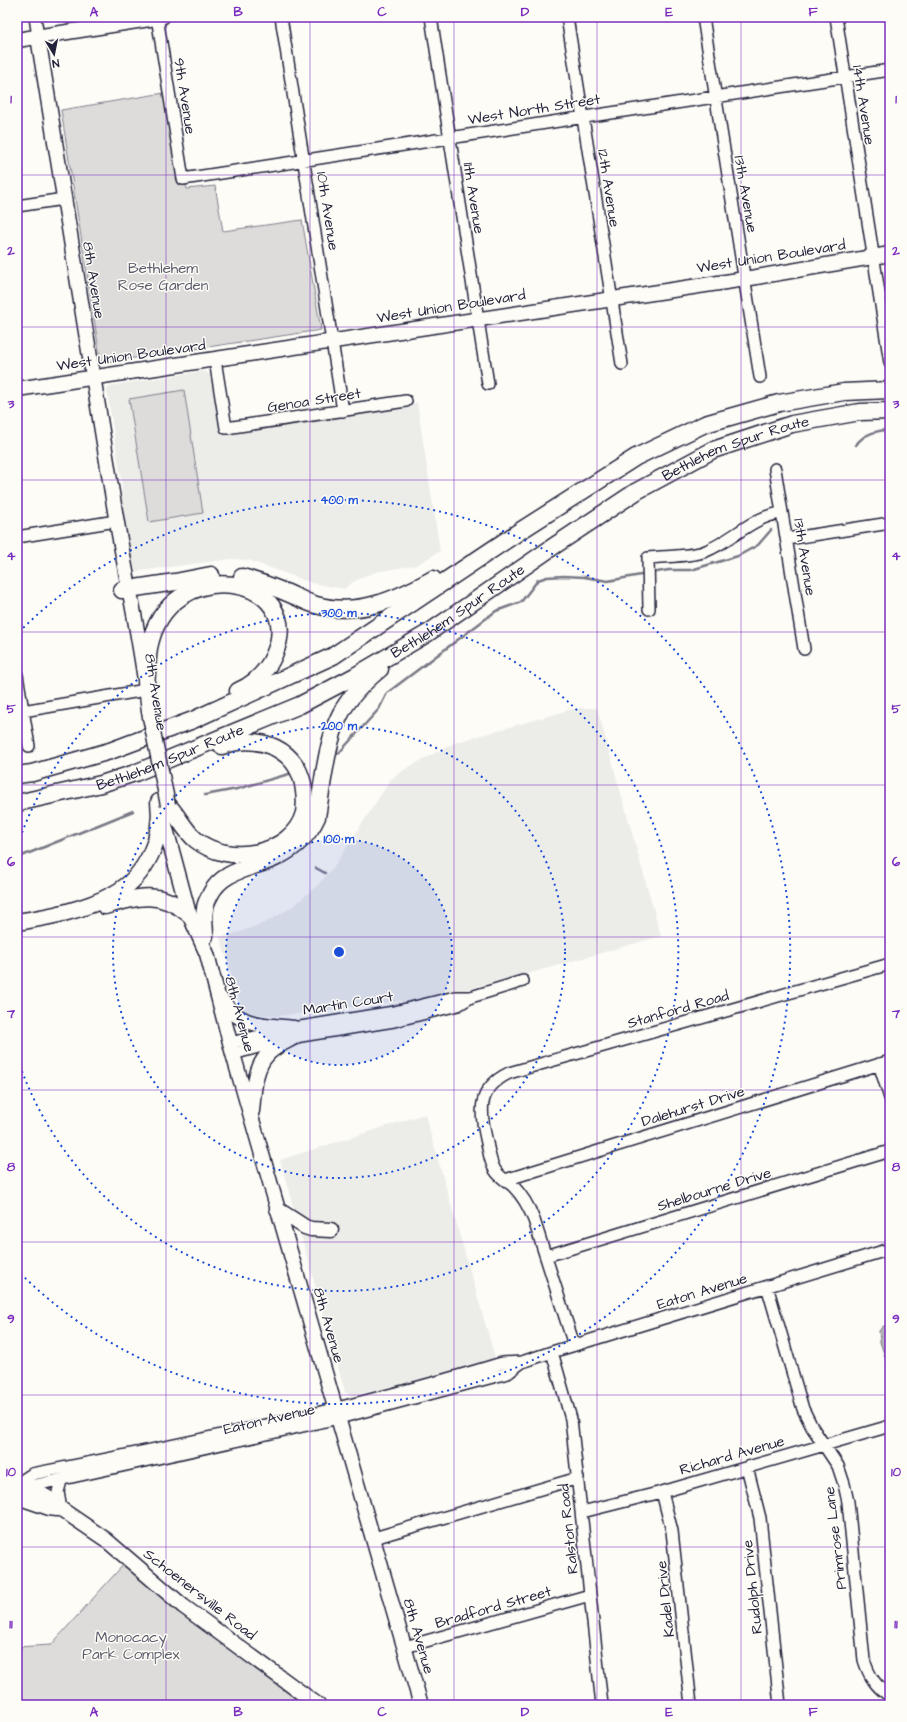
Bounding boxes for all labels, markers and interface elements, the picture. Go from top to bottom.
text: A [90,3,99,21]
text: B [233,3,243,21]
text: C [377,3,387,21]
text: D [521,3,530,21]
text: E [665,3,673,21]
text: F [808,3,818,21]
north arrow [34,34,74,74]
text: N [51,55,60,71]
street label: 9th Avenue [168,57,201,136]
street label: 14th Avenue [847,64,880,146]
street label: West North Street [466,89,602,130]
text: 1 [10,90,12,108]
text: 1 [895,90,897,108]
street label: 12th Avenue [592,148,625,229]
street label: 13th Avenue [728,154,763,234]
street label: 11th Avenue [457,161,490,235]
street label: 10th Avenue [311,170,344,252]
street label: West Union Boulevard [695,234,847,279]
street label: 8th Avenue [77,240,110,320]
text: 2 [6,242,15,260]
text: 2 [891,242,900,260]
park label: Bethlehem Rose Garden [118,258,209,296]
street label: West Union Boulevard [375,284,527,329]
street label: West Union Boulevard [55,335,207,376]
street label: Genoa Street [266,383,362,418]
text: 3 [7,395,15,413]
text: 3 [892,395,900,413]
street label: Bethlehem Spur Route [658,411,811,487]
text: 400 m [320,492,358,509]
street label: 13th Avenue [788,517,821,597]
text: 4 [7,547,16,565]
text: 4 [892,547,901,565]
street label: Bethlehem Spur Route [387,559,529,664]
text: 300 m [320,605,357,622]
street label: 8th Avenue [139,652,172,732]
text: 5 [6,700,16,718]
text: 5 [891,700,901,718]
text: 200 m [320,718,358,735]
street label: Bethlehem Spur Route [94,719,247,796]
text: 100 m [324,831,355,848]
text: 6 [7,853,16,871]
text: 6 [892,853,901,871]
centre of rings [332,945,346,959]
street label: 8th Avenue [219,974,260,1055]
street label: Stanford Road [625,985,732,1034]
street label: Martin Court [301,986,395,1021]
text: 7 [6,1005,16,1023]
text: 7 [891,1005,901,1023]
street label: Dalehurst Drive [639,1081,747,1132]
text: 8 [7,1158,16,1176]
text: 8 [892,1158,901,1176]
street label: Shelbourne Drive [655,1162,774,1217]
street label: Eaton Avenue [654,1268,750,1315]
street label: 8th Avenue [308,1285,349,1366]
text: 9 [7,1310,15,1328]
text: 9 [892,1310,900,1328]
street label: Eaton Avenue [221,1399,317,1440]
street label: Richard Avenue [677,1430,787,1480]
text: 10 [6,1463,17,1481]
text: 10 [891,1463,902,1481]
street label: Ralston Road [553,1482,584,1575]
street label: Primrose Lane [819,1485,852,1591]
street label: Rudolph Drive [737,1539,768,1635]
street label: Schoenersville Road [139,1544,261,1645]
street label: Kadel Drive [651,1560,680,1638]
street label: Bradford Street [433,1581,554,1634]
street label: 8th Avenue [398,1596,439,1677]
text: 11 [9,1615,13,1633]
text: 11 [894,1615,898,1633]
park label: Monocacy Park Complex [82,1627,181,1665]
text: A [90,1703,99,1721]
text: B [233,1703,243,1721]
text: C [377,1703,387,1721]
text: D [521,1703,530,1721]
text: E [665,1703,673,1721]
text: F [808,1703,818,1721]

